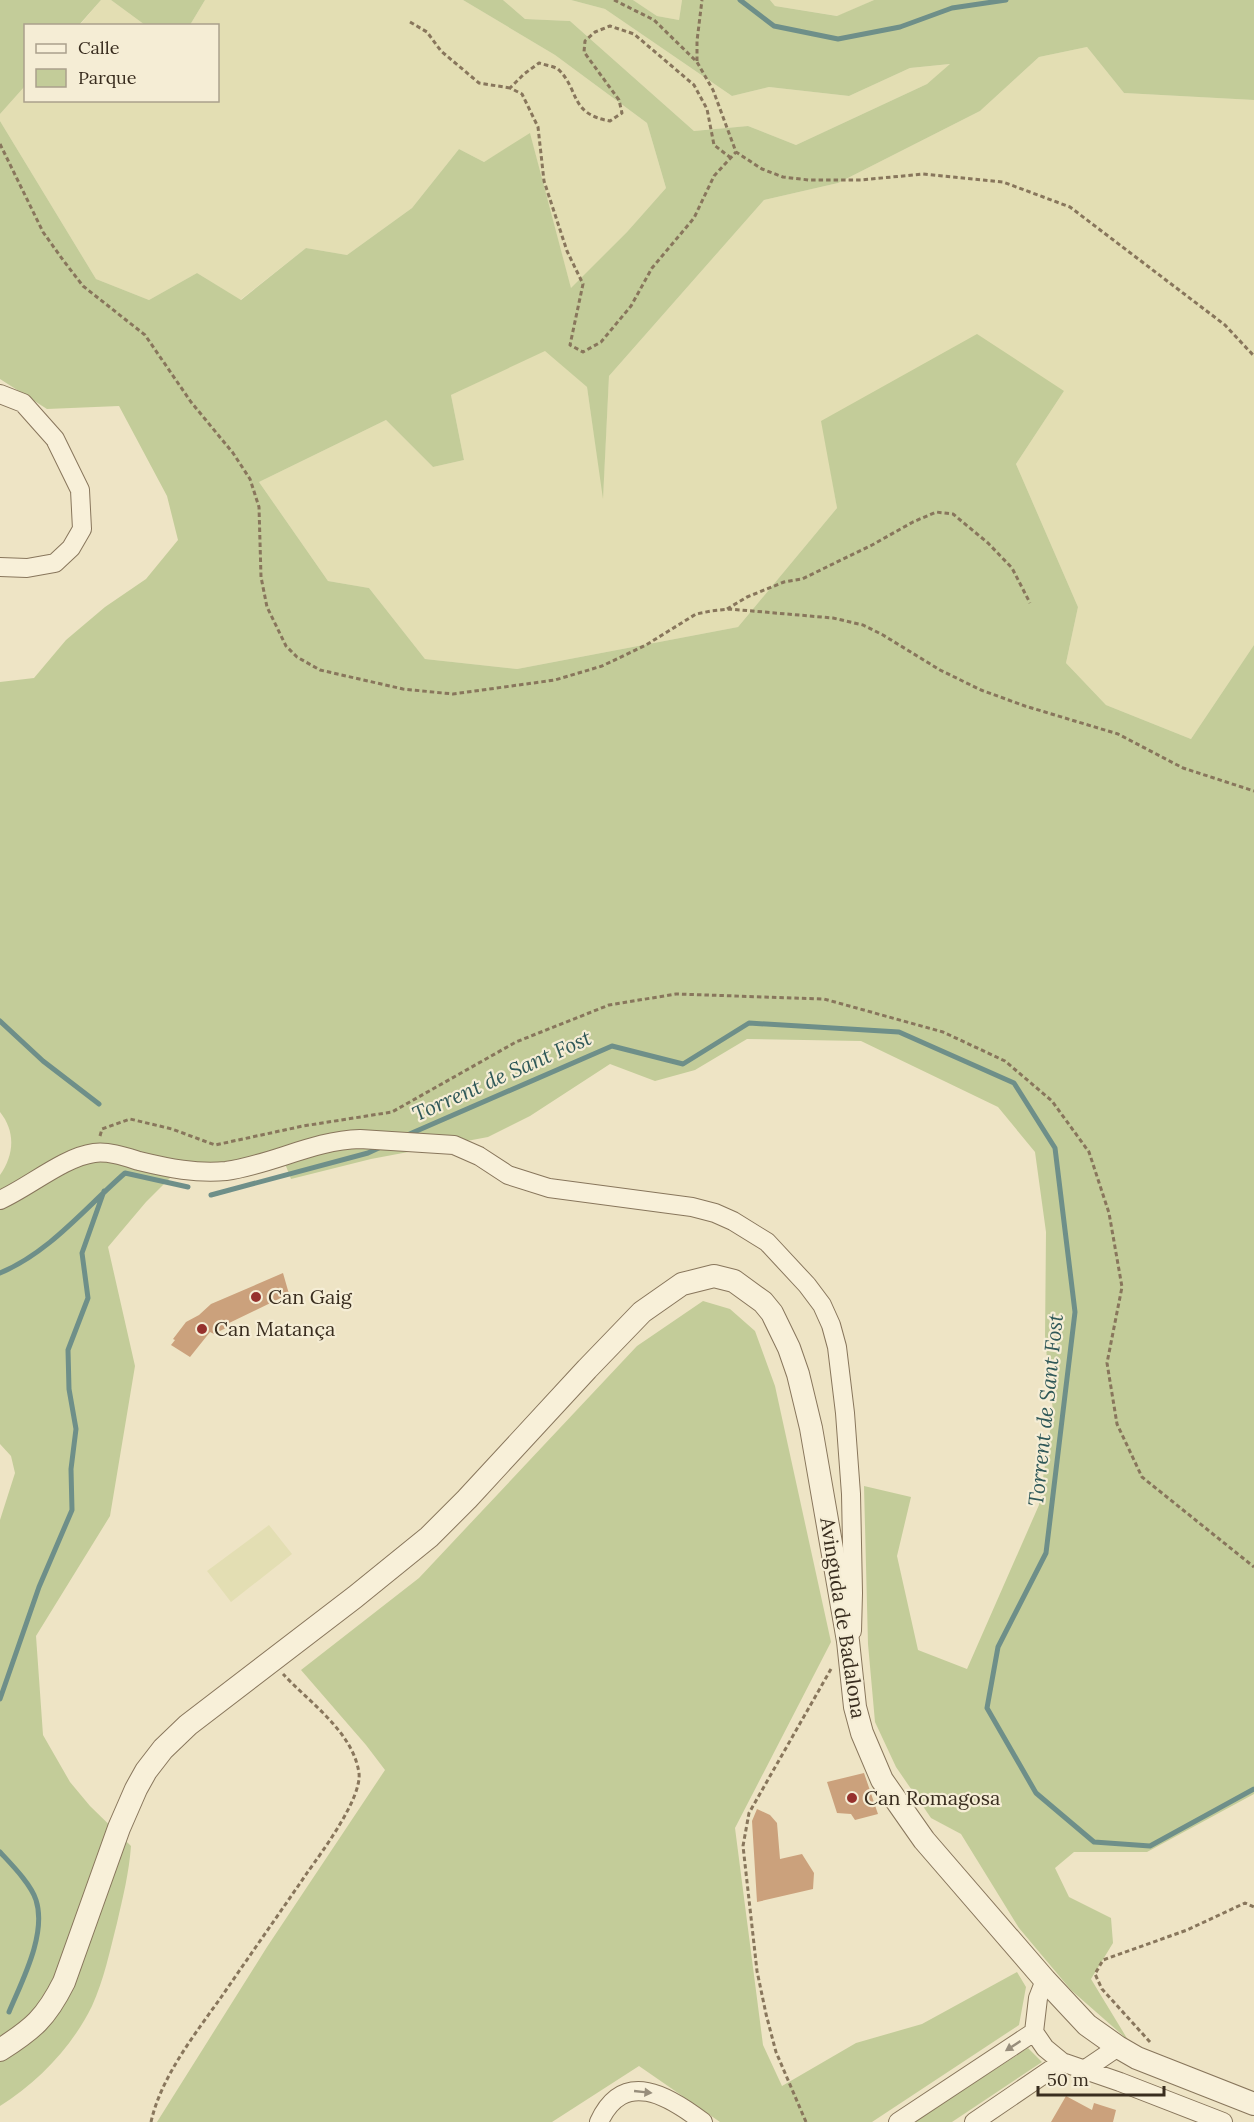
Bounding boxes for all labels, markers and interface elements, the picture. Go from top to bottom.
legend [24,24,219,102]
text: Calle [78,36,120,59]
text: Parque [78,66,137,89]
water label: Torrent de Sant Fost [408,1024,596,1127]
place label: Can Gaig [268,1284,353,1309]
marker: Can Gaig [249,1290,263,1304]
water label: Torrent de Sant Fost [1022,1312,1069,1507]
place label: Can Matança [214,1316,335,1341]
marker: Can Matança [195,1322,209,1336]
street label: Avinguda de Badalona [815,1515,872,1720]
place label: Can Romagosa [864,1785,1000,1810]
marker: Can Romagosa [845,1791,859,1805]
one-way arrow [1004,2041,1021,2052]
scale bar [1038,2059,1164,2097]
text: 50 m [1047,2068,1089,2091]
one-way arrow [634,2087,653,2097]

